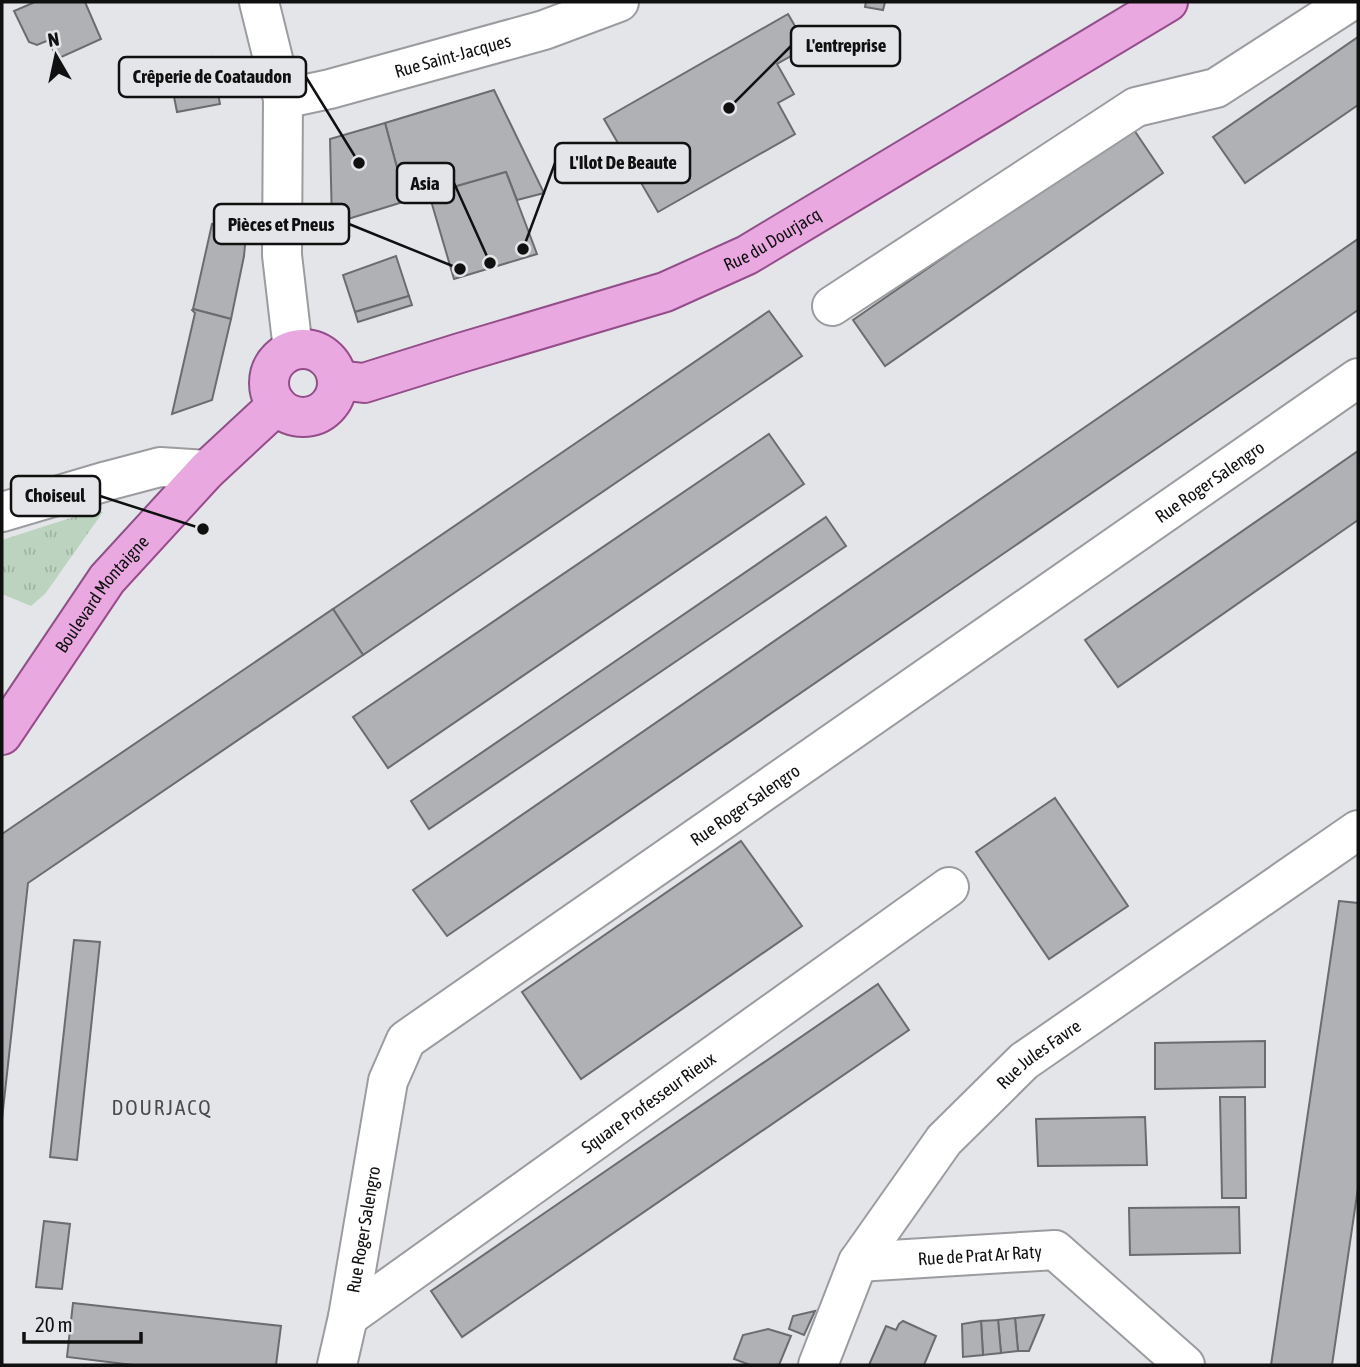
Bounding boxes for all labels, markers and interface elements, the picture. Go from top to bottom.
north arrow [21,21,91,91]
callout: L'entreprise [791,26,900,66]
text: N [46,27,61,51]
street label: Rue Saint-Jacques [392,29,513,81]
text: L'entreprise [806,34,887,56]
callout: Crêperie de Coataudon [119,57,306,97]
text: Crêperie de Coataudon [133,65,291,87]
callout: L'Ilot De Beaute [555,143,690,183]
text: L'Ilot De Beaute [569,151,677,173]
callout: Asia [397,163,454,203]
text: Asia [409,172,440,194]
street label: Rue du Dourjacq [720,203,824,275]
callout: Pièces et Pneus [214,204,349,244]
text: Pièces et Pneus [228,213,335,235]
street label: Rue Roger Salengro [1151,436,1268,527]
callout: Choiseul [11,476,100,516]
text: Choiseul [25,484,86,506]
street label: Boulevard Montaigne [50,531,153,656]
street label: Rue Roger Salengro [686,759,803,850]
street label: Rue Jules Favre [992,1015,1084,1093]
street label: Square Professeur Rieux [577,1047,719,1157]
district label: DOURJACQ [111,1095,213,1119]
street label: Rue Roger Salengro [342,1165,384,1294]
street label: Rue de Prat Ar Raty [917,1240,1042,1269]
scale bar [24,1300,142,1344]
text: 20 m [35,1312,73,1336]

